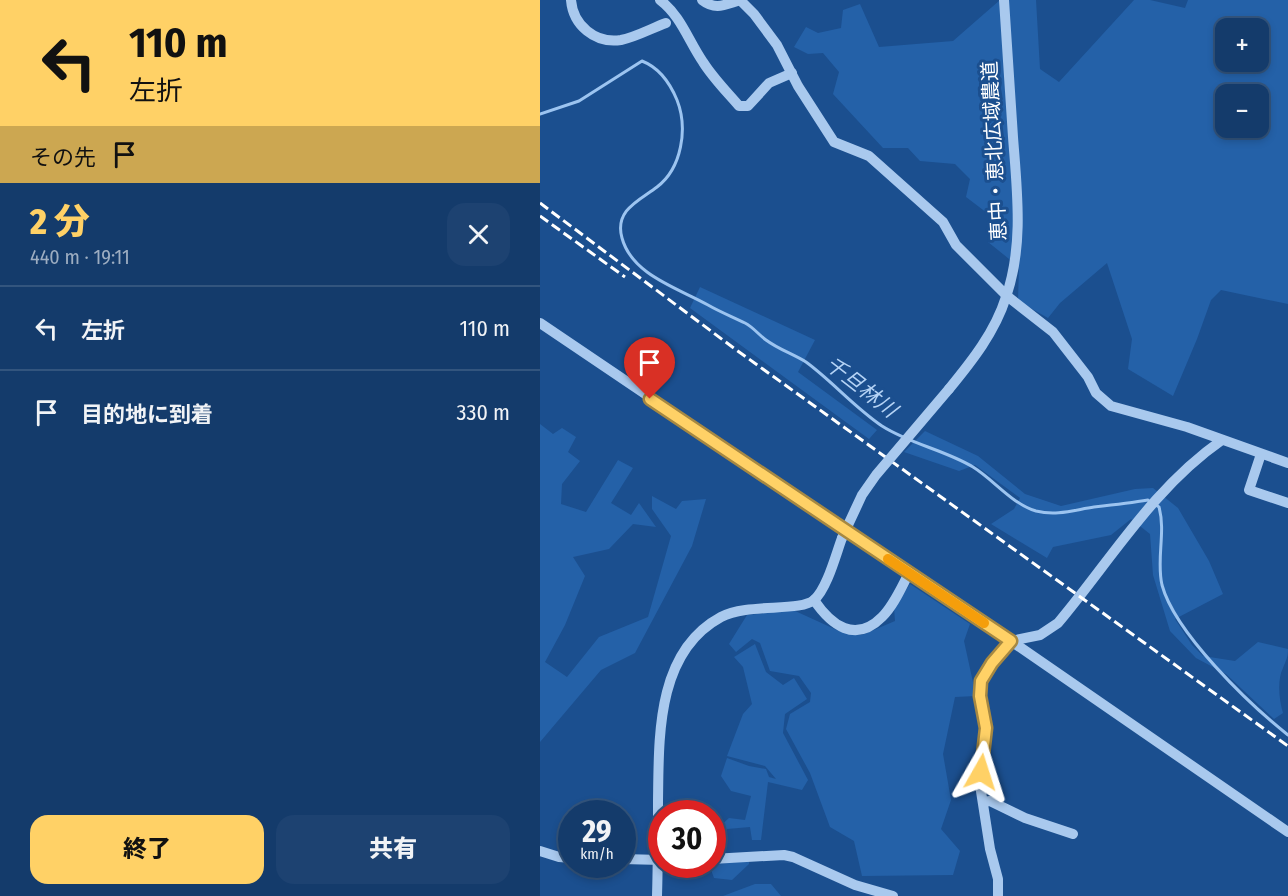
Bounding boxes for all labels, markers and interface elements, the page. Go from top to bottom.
text: 110 m [129,18,228,68]
map controls [1215,18,1269,138]
button: + [1215,18,1269,72]
icon: left [30,24,108,102]
street label: 恵中・恵北広域農道 [977,60,1011,242]
text: 左折 [129,75,183,107]
button: − [1215,84,1269,138]
icon: arrive [108,138,141,171]
text: その先 [30,144,96,171]
text: 2 分 [30,200,90,244]
button: close [447,203,510,266]
text: 440 m · 19:11 [30,245,130,269]
icon: left [30,312,63,345]
text: 110 m [460,315,510,342]
text: 左折 [81,317,125,344]
pin [624,337,675,399]
icon: arrive [633,346,666,379]
water label: 千旦林川 [820,351,904,424]
icon: arrive [30,396,63,429]
text: 330 m [457,399,510,426]
text: 目的地に到着 [81,401,213,428]
position arrow [949,740,1013,804]
speed limit sign: 30 [648,800,726,878]
text: 29 [582,814,612,850]
button: 終了 [30,815,264,884]
button: 共有 [276,815,510,884]
text: km/h [580,845,614,863]

